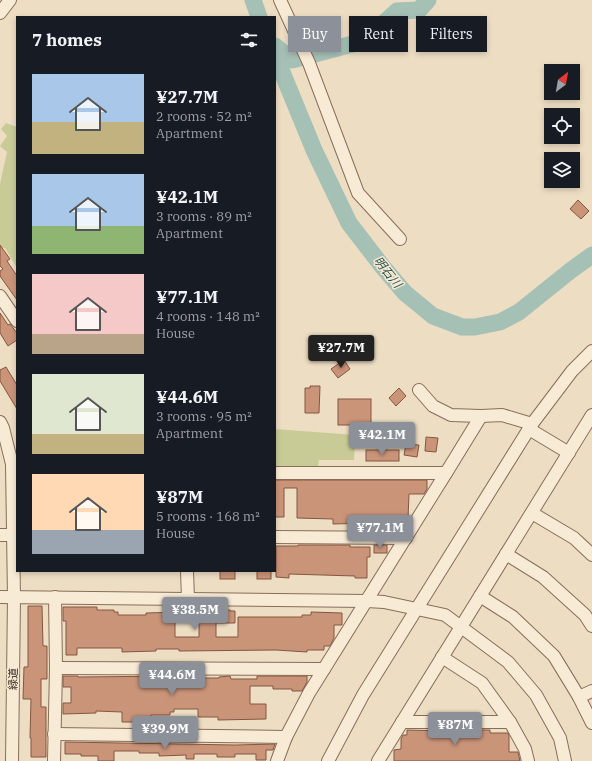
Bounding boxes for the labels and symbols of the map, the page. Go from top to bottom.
north arrow [544,64,580,100]
water label: 明石川 [371,253,406,292]
pin: ¥27.7M [308,335,374,369]
pin: ¥42.1M [349,422,415,456]
pin: ¥77.1M [347,515,413,549]
pin: ¥38.5M [162,597,228,631]
pin: ¥44.6M [139,662,205,696]
street label: 緑道 [6,668,20,690]
pin: ¥87M [431,712,479,746]
pin: ¥39.9M [132,716,198,750]

